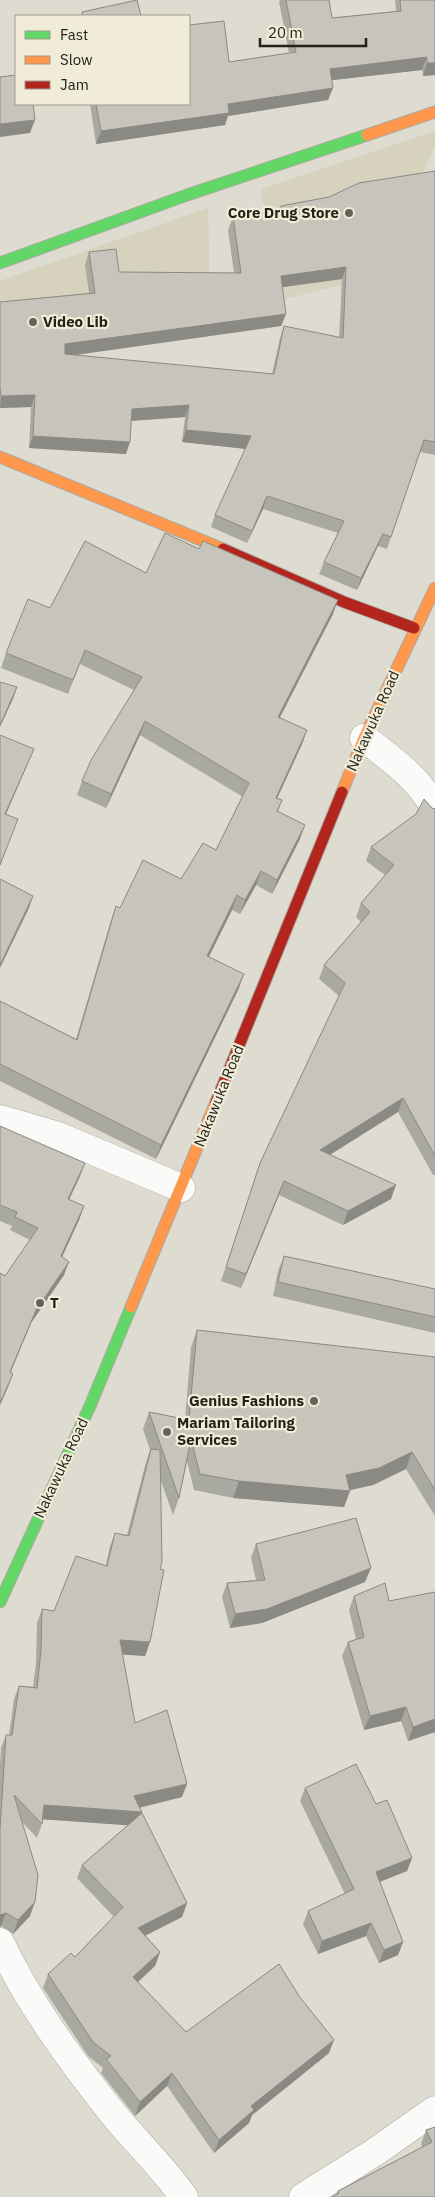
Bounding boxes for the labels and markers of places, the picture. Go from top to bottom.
place label: Core Drug Store [228,203,339,222]
marker: Core Drug Store [343,207,355,219]
place label: Video Lib [43,312,108,331]
marker: Video Lib [27,316,39,328]
place label: T [50,1293,59,1312]
marker: T [34,1297,46,1309]
place label: Genius Fashions [189,1391,304,1410]
marker: Genius Fashions [308,1395,320,1407]
place label: Mariam Tailoring Services [177,1413,295,1449]
marker: Mariam Tailoring Services [161,1426,173,1438]

